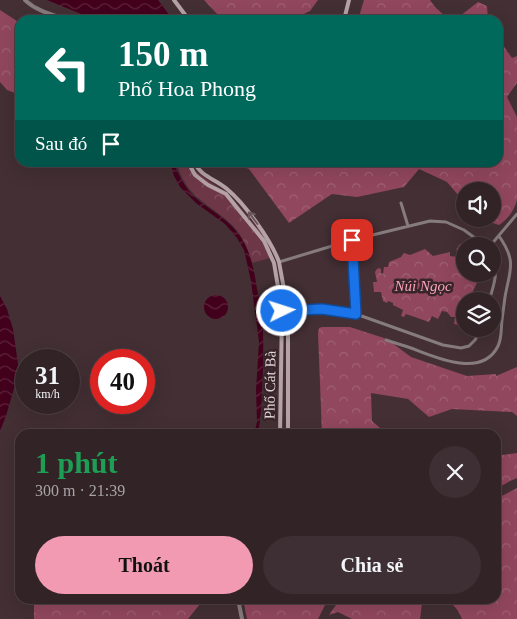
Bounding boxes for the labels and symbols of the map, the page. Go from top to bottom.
one-way arrow [247,212,258,225]
pin [331,219,373,261]
park label: Núi Ngọc [393,278,452,294]
position arrow [255,284,307,336]
speed limit sign: 40 [90,349,155,414]
street label: Phố Cát Bà [261,350,279,419]

